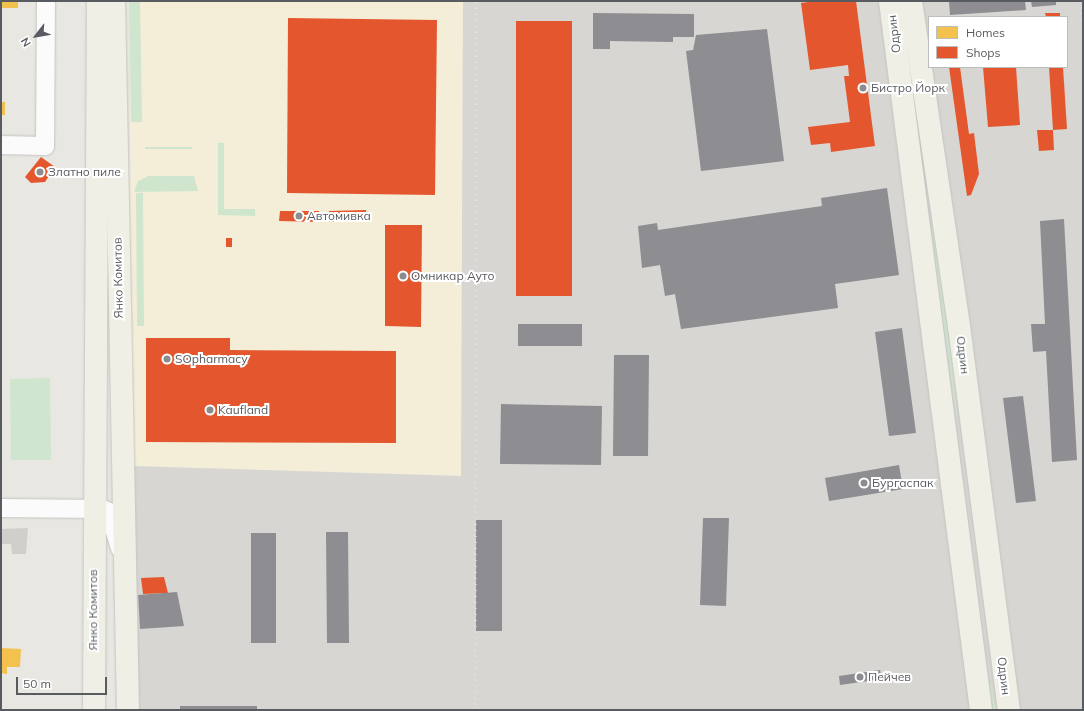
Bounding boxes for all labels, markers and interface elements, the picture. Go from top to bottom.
street label: Одрин [885,14,903,54]
north arrow [16,16,56,56]
legend [928,16,1068,68]
text: Homes [966,25,1005,40]
text: N [18,35,34,49]
text: Shops [966,45,1001,60]
place label: Бистро Йорк [871,81,945,95]
marker: Бистро Йорк [858,83,868,93]
place label: Златно пиле [48,165,121,179]
marker: Златно пиле [35,167,45,177]
place label: Автомивка [307,209,371,223]
marker: Автомивка [294,211,304,221]
street label: Янко Комитов [110,237,126,319]
place label: Омникар Ауто [411,269,494,283]
marker: Омникар Ауто [398,271,408,281]
street label: Одрин [954,335,972,375]
place label: SOpharmacy [175,352,248,366]
marker: SOpharmacy [162,354,172,364]
place label: Kaufland [218,403,268,417]
marker: Kaufland [205,405,215,415]
place label: Бургаспак [872,476,934,490]
marker: Бургаспак [859,478,869,488]
street label: Янко Комитов [86,569,100,651]
street label: Одрин [995,656,1013,696]
scale bar [18,669,109,695]
place label: Пейчев [868,670,911,684]
marker: Пейчев [855,672,865,682]
text: 50 m [23,676,51,691]

